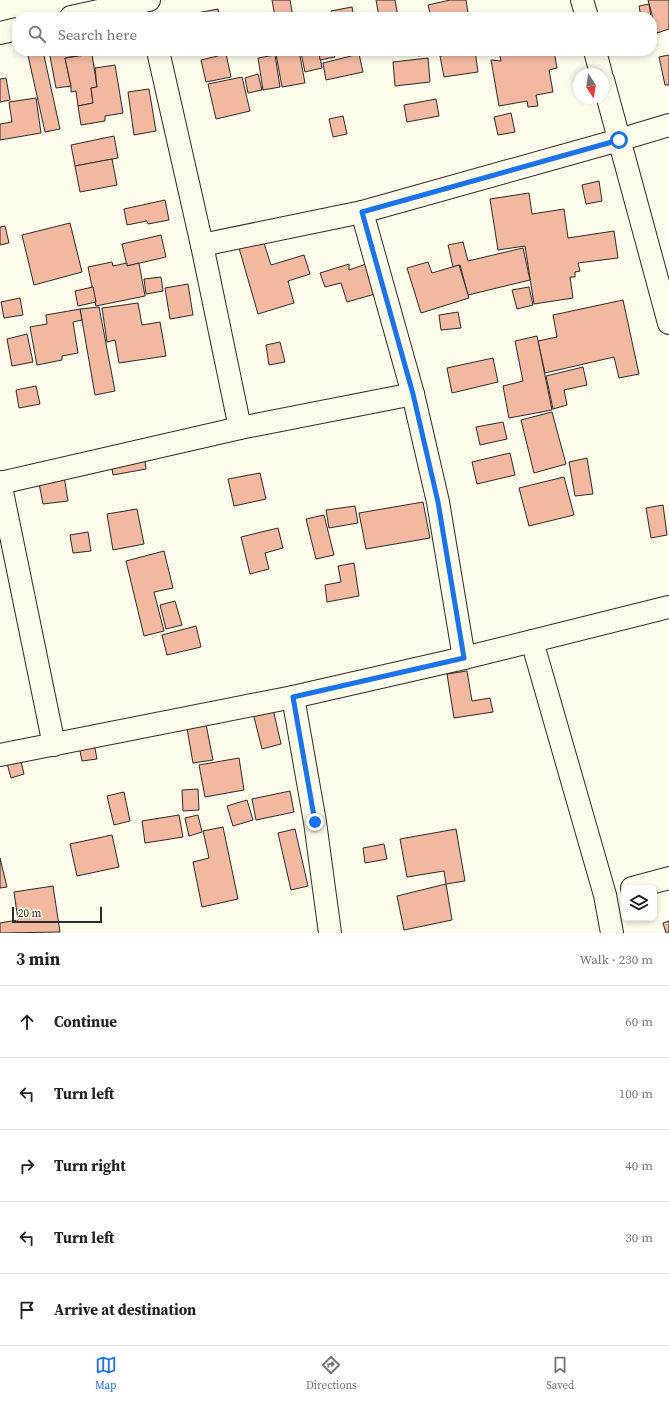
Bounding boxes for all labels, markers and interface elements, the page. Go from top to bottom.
search box [12,12,657,56]
icon: search [26,23,48,45]
text: Search here [58,24,137,45]
north arrow [573,68,609,104]
route start [610,131,628,149]
route end [306,813,324,831]
map controls [621,885,657,921]
button: layers [621,885,657,921]
scale bar [12,905,102,924]
text: 20 m [18,906,41,921]
text: 3 min [16,947,60,971]
text: Walk · 230 m [580,951,653,968]
icon: ahead [16,1011,38,1033]
text: Continue [54,1011,117,1032]
text: 60 m [625,1013,653,1030]
icon: left [16,1083,38,1105]
text: Turn left [54,1083,114,1104]
text: 100 m [619,1085,653,1102]
icon: right [16,1155,38,1177]
text: Turn right [54,1155,126,1176]
text: 40 m [625,1157,653,1174]
icon: left [16,1227,38,1249]
text: Turn left [54,1227,114,1248]
text: 30 m [625,1229,653,1246]
icon: arrive [16,1299,38,1321]
text: Arrive at destination [54,1299,196,1320]
tab: Map [95,1354,117,1393]
tab: Directions [306,1354,357,1393]
tab: Saved [546,1354,574,1393]

